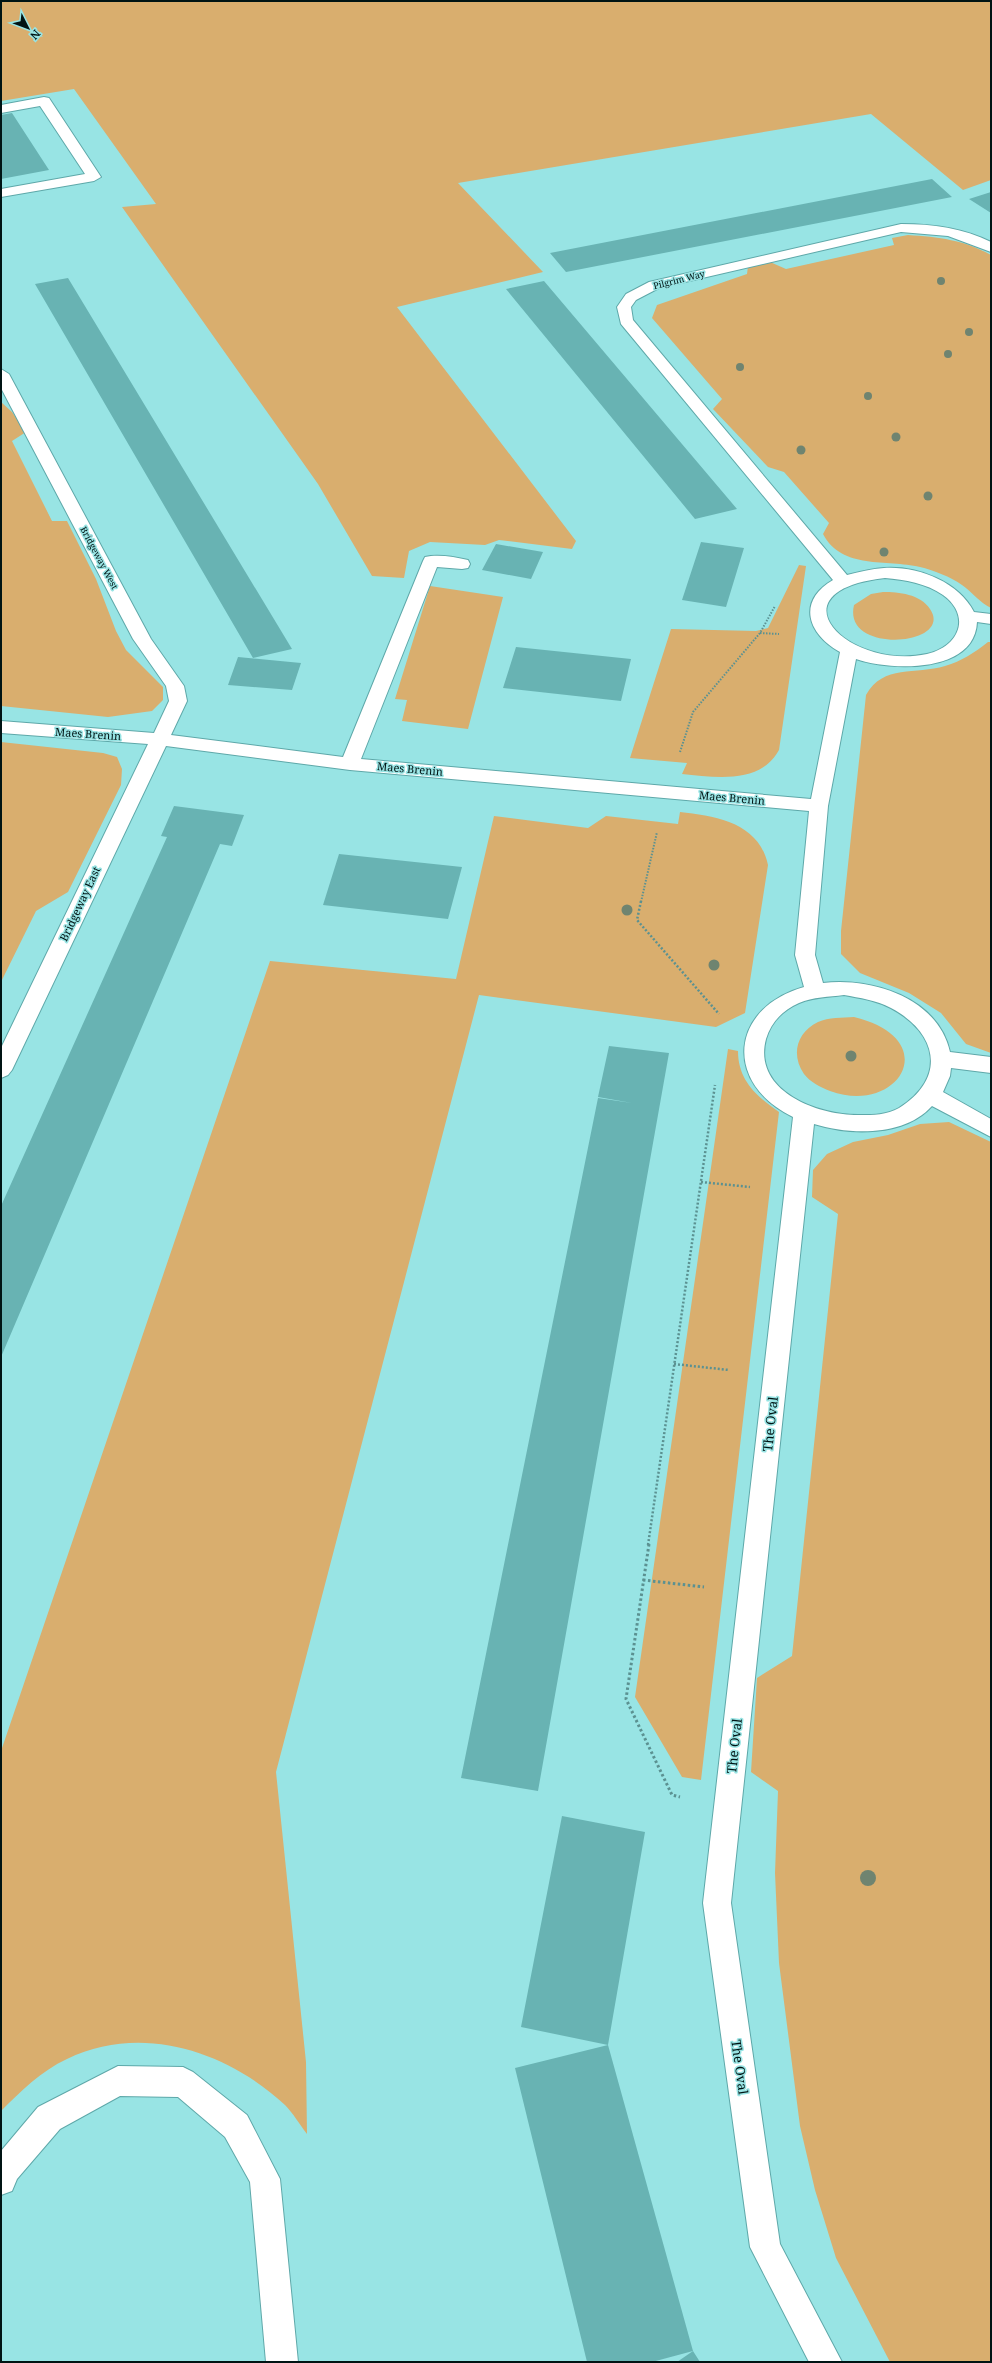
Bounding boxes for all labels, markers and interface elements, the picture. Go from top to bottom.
north arrow [8,8,48,48]
text: N [27,27,44,44]
street label: Pilgrim Way [652,267,707,292]
street label: Bridgeway West [77,524,121,591]
street label: Maes Brenin [54,724,122,743]
street label: Maes Brenin [376,758,444,779]
street label: Maes Brenin [698,787,766,808]
street label: Bridgeway East [56,864,103,944]
street label: The Oval [758,1396,782,1452]
street label: The Oval [722,1718,746,1774]
street label: The Oval [727,2038,753,2096]

